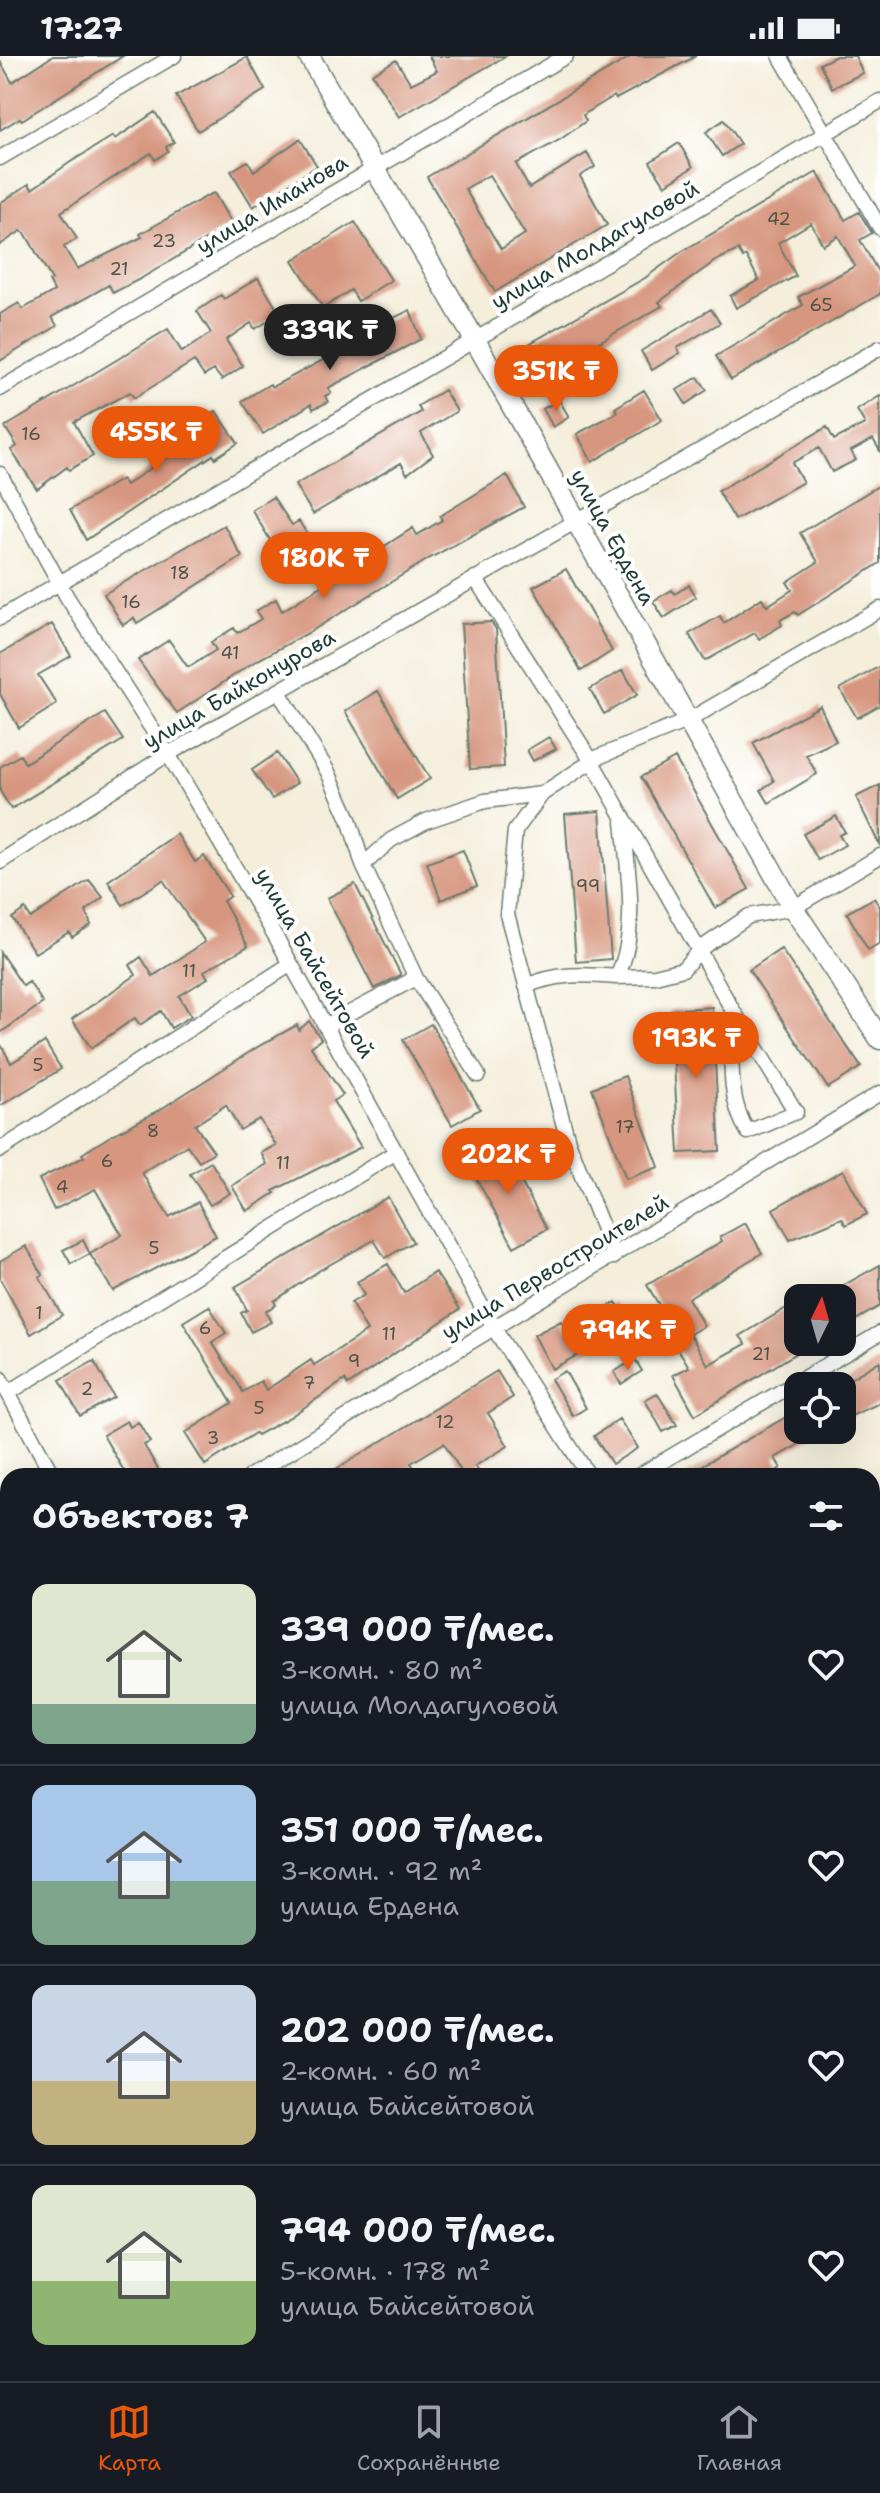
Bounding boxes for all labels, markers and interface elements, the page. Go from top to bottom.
text: 17:27 [40,8,123,49]
street label: улица Иманова [191,147,353,261]
street label: улица Молдагуловой [486,174,704,316]
house number: 42 [767,207,791,231]
house number: 23 [152,229,176,253]
house number: 21 [109,257,129,281]
house number: 65 [810,293,832,317]
pin: 339K ₸ [265,304,395,372]
text: 339K ₸ [282,312,378,347]
pin: 351K ₸ [491,345,621,413]
text: 351K ₸ [512,353,600,388]
pin: 455K ₸ [91,406,221,474]
text: 455K ₸ [110,414,202,449]
house number: 16 [21,422,41,446]
street label: улица Ердена [564,464,663,611]
pin: 180K ₸ [259,532,389,600]
text: 180K ₸ [279,540,369,575]
house number: 18 [170,561,190,585]
house number: 16 [121,590,141,614]
street label: улица Байконурова [138,622,341,756]
house number: 41 [220,641,240,665]
street label: улица Байсейтовой [249,862,381,1064]
house number: 99 [576,874,600,898]
house number: 11 [182,959,196,983]
pin: 193K ₸ [631,1012,761,1080]
text: 193K ₸ [651,1020,741,1055]
house number: 5 [32,1053,44,1077]
house number: 17 [615,1115,635,1139]
house number: 8 [147,1119,159,1143]
pin: 202K ₸ [443,1128,573,1196]
text: 202K ₸ [460,1136,556,1171]
house number: 6 [101,1149,113,1173]
house number: 11 [276,1151,290,1175]
house number: 4 [56,1175,68,1199]
street label: улица Первостроителей [436,1188,674,1346]
house number: 5 [148,1236,160,1260]
north arrow [784,1284,856,1356]
map controls [784,1284,856,1444]
house number: 1 [35,1301,43,1325]
pin: 794K ₸ [563,1304,693,1372]
text: 794K ₸ [580,1312,676,1347]
house number: 6 [199,1316,211,1340]
house number: 11 [382,1322,396,1346]
house number: 21 [751,1342,771,1366]
house number: 9 [348,1349,360,1373]
house number: 7 [303,1371,315,1395]
button: locate [784,1372,856,1444]
house number: 2 [81,1377,93,1401]
house number: 5 [253,1396,265,1420]
house number: 12 [435,1410,455,1434]
house number: 3 [207,1426,219,1450]
text: Объектов: 7 [32,1493,249,1539]
icon: filters [804,1494,848,1538]
text: 339 000 ₸/мес. [280,1606,555,1652]
icon: home [96,1616,192,1712]
icon: heart [804,1642,848,1686]
text: 3-комн. · 80 m² [280,1652,483,1687]
text: улица Молдагуловой [280,1687,558,1722]
text: 351 000 ₸/мес. [280,1807,544,1853]
icon: home [96,1817,192,1913]
icon: heart [804,1843,848,1887]
text: 3-комн. · 92 m² [280,1853,483,1888]
text: улица Ердена [280,1888,459,1923]
text: 202 000 ₸/мес. [280,2007,554,2053]
icon: home [96,2017,192,2113]
icon: heart [804,2043,848,2087]
text: 2-комн. · 60 m² [280,2053,482,2088]
text: улица Байсейтовой [280,2088,535,2123]
text: 794 000 ₸/мес. [280,2207,556,2253]
icon: home [96,2217,192,2313]
icon: heart [804,2243,848,2287]
text: 5-комн. · 178 m² [280,2253,490,2288]
text: улица Байсейтовой [280,2288,535,2323]
tab: Карта [98,2400,161,2477]
tab: Сохранённые [357,2400,501,2477]
tab: Главная [697,2400,782,2477]

